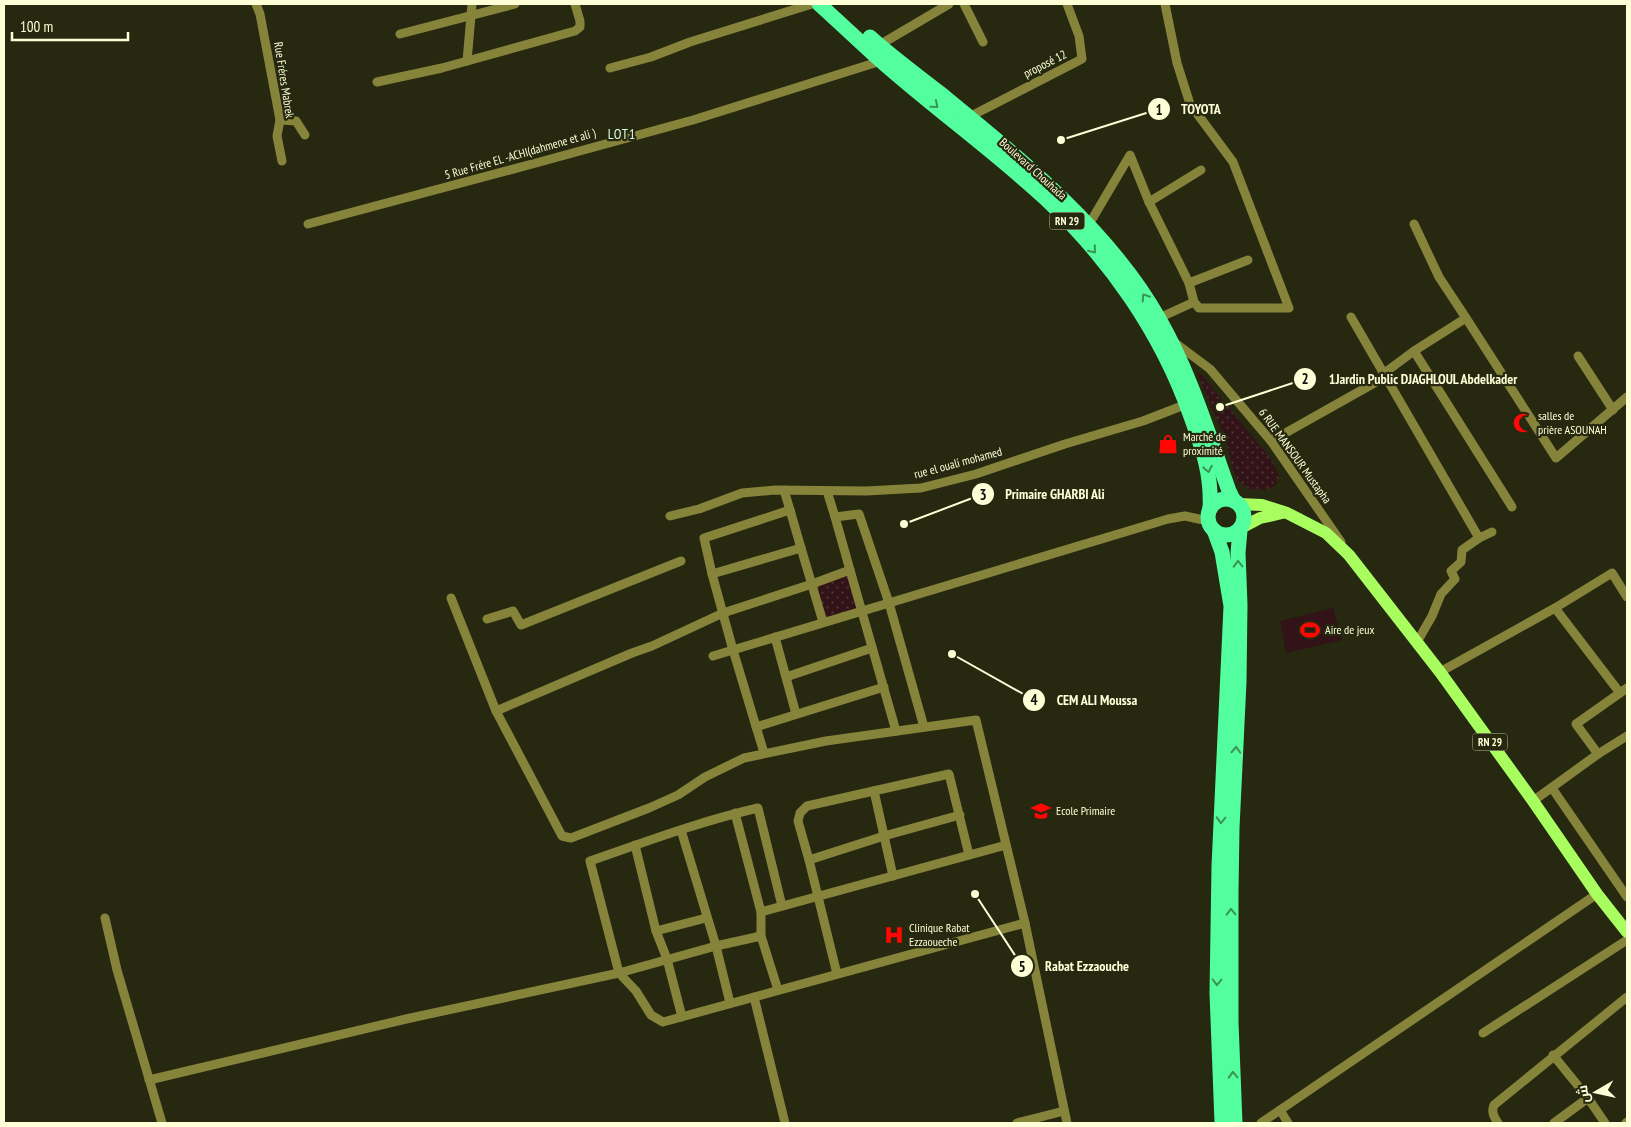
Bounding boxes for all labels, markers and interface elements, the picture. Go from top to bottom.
scale bar [12,10,129,42]
text: 100 m [20,17,53,36]
street label: Rue Fréres Mabrek [271,41,298,119]
street label: proposé 12 [1021,46,1069,81]
callout: TOYOTA [1146,95,1231,124]
one-way arrow [929,100,938,109]
text: 1 [1155,100,1163,119]
text: TOYOTA [1181,100,1222,118]
street label: 5 Rue Frére EL -ACHI(dahmene et ali ) [443,125,597,182]
district label: LOT1 [608,125,636,143]
street label: Boulevard Chouhada [997,135,1070,203]
road number: RN 29 [1050,212,1084,230]
one-way arrow [1088,244,1096,253]
one-way arrow [1142,293,1151,302]
callout: 1Jardin Public DJAGHLOUL Abdelkader [1293,364,1528,393]
text: 2 [1301,369,1309,388]
text: 1Jardin Public DJAGHLOUL Abdelkader [1329,370,1518,388]
street label: 6 RUE MANSOUR Mustapha [1256,405,1335,506]
place label: salles de prière ASOUNAH [1538,408,1607,437]
mosque icon: salles de prière ASOUNAH [1512,412,1534,434]
place label: Marché de proximité [1183,429,1226,458]
shop icon: Marché de proximité [1157,433,1179,455]
street label: rue el ouali mohamed [912,444,1004,481]
one-way arrow [1202,465,1212,474]
callout: Primaire GHARBI Ali [970,480,1115,509]
text: 3 [979,485,987,504]
text: Primaire GHARBI Ali [1005,485,1105,503]
one-way arrow [1233,560,1243,568]
sports icon: Aire de jeux [1299,619,1321,641]
place label: Aire de jeux [1325,622,1375,637]
callout: CEM ALI Moussa [1021,686,1148,715]
text: 4 [1030,690,1038,709]
text: CEM ALI Moussa [1057,691,1138,709]
road number: RN 29 [1472,734,1508,750]
one-way arrow [1231,745,1242,753]
school or university icon: Ecole Primaire [1030,800,1052,822]
place label: Ecole Primaire [1056,803,1115,818]
one-way arrow [1215,816,1226,824]
one-way arrow [1226,908,1236,916]
place label: Clinique Rabat Ezzaoueche [909,920,970,949]
hospital icon: Clinique Rabat Ezzaoueche [883,924,905,946]
callout: Rabat Ezzaouche [1010,952,1139,981]
text: 5 [1018,957,1026,976]
text: Rabat Ezzaouche [1045,957,1129,975]
one-way arrow [1212,978,1222,986]
north arrow [1571,1067,1621,1117]
one-way arrow [1228,1070,1238,1078]
text: ش [1573,1084,1593,1104]

